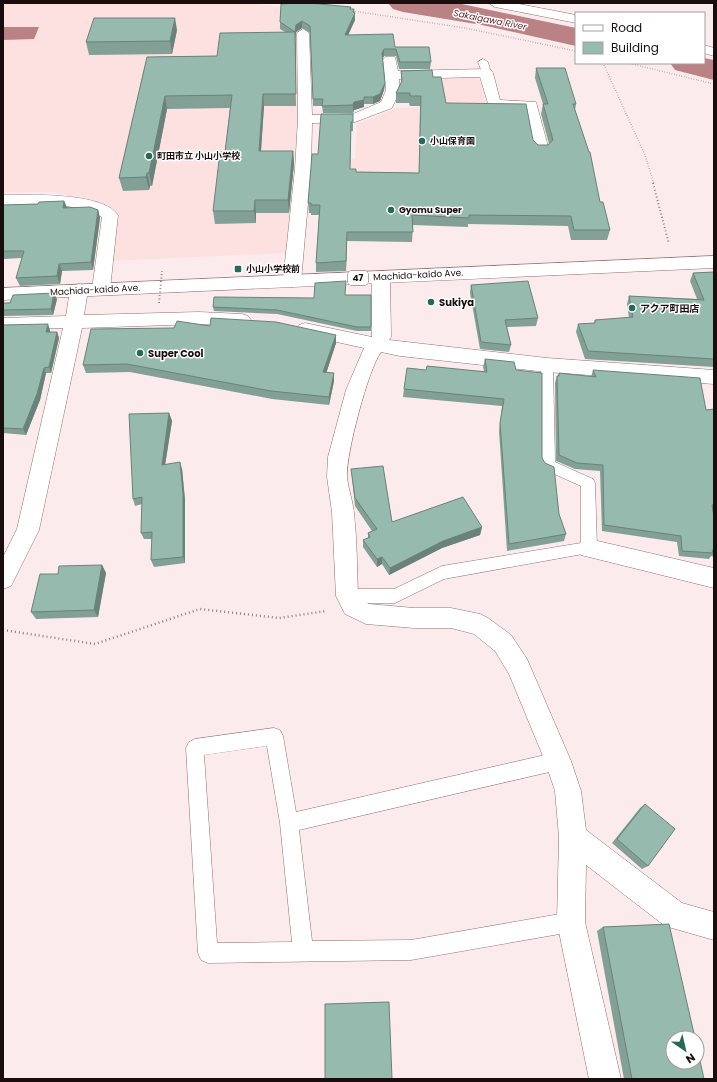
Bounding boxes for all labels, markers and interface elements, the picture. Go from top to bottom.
water label: Sakaigawa River [452,7,528,33]
legend [575,12,705,64]
text: Road [611,19,642,36]
text: Building [611,39,659,56]
place label: 小山保育園 [430,135,475,147]
marker: 小山保育園 [417,136,427,146]
place label: 町田市立 小山小学校 [157,150,241,162]
marker: 町田市立 小山小学校 [144,151,154,161]
place label: Gyomu Super [399,204,462,216]
marker: Gyomu Super [386,205,396,215]
place label: 小山小学校前 [246,263,300,275]
marker: 小山小学校前 [233,264,243,274]
street label: Machida-kaido Ave. [373,267,463,283]
road number: 47 [348,271,368,285]
street label: Machida-kaido Ave. [50,282,140,298]
place label: Sukiya [439,295,474,310]
marker: Sukiya [426,297,436,307]
place label: アクア町田店 [640,301,700,316]
marker: アクア町田店 [627,303,637,313]
place label: Super Cool [148,346,204,361]
marker: Super Cool [135,348,145,358]
north arrow [665,1030,705,1070]
text: N [683,1049,698,1067]

